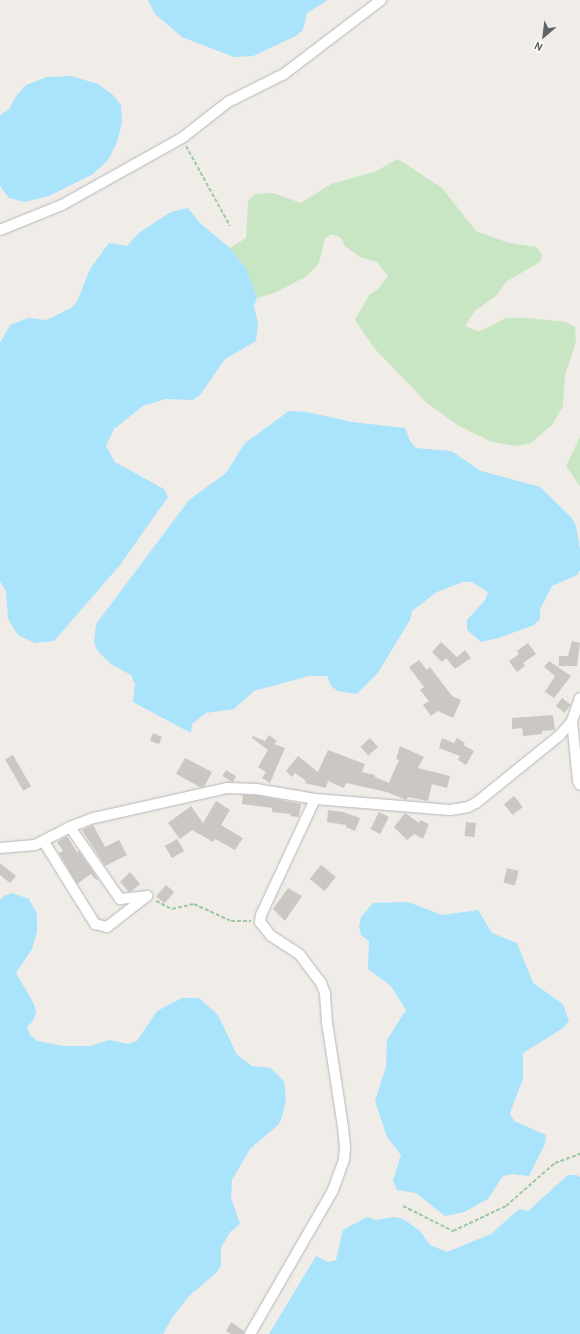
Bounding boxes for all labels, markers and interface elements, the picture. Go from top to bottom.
north arrow [524,16,564,56]
text: N [532,39,545,54]

